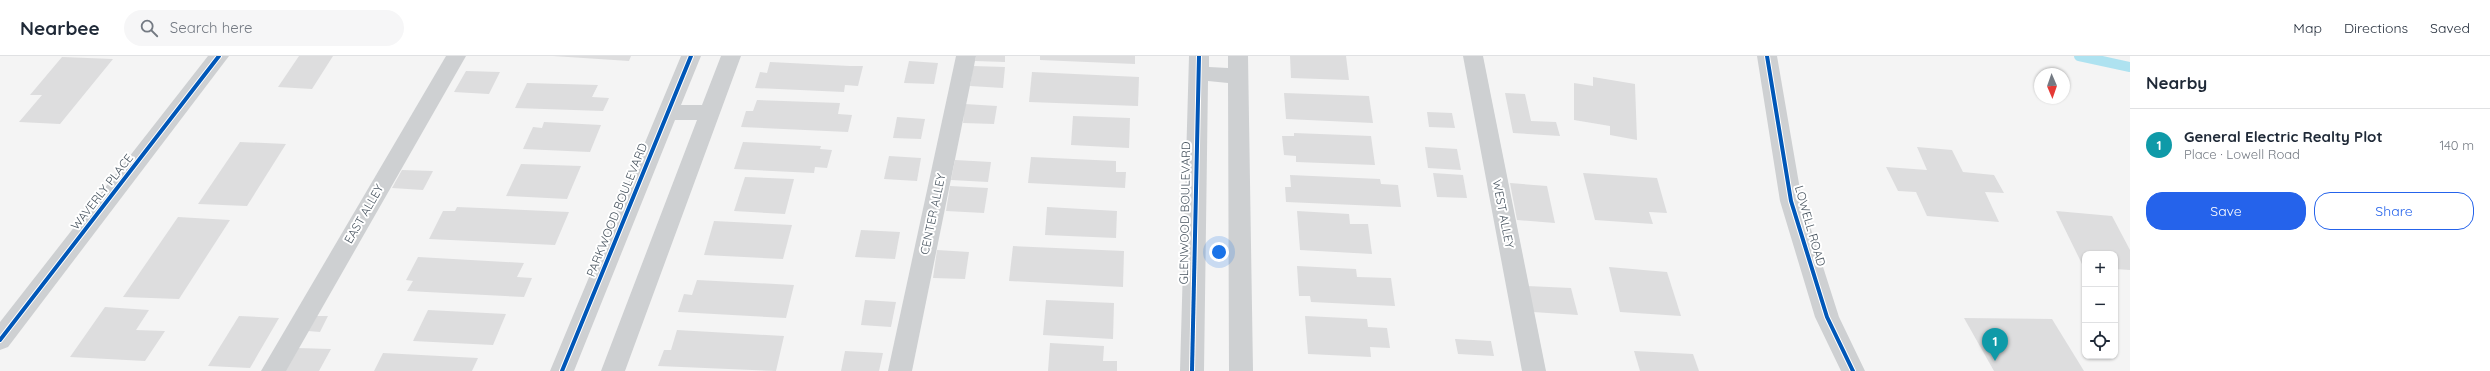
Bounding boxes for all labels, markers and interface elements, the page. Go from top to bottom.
search box [124,10,404,46]
text: Nearbee [20,16,100,40]
icon: search [138,17,160,39]
text: Search here [170,18,253,37]
text: Map [2293,19,2322,37]
text: Directions [2344,19,2408,37]
text: Saved [2430,19,2470,37]
north arrow [2034,68,2070,104]
text: Nearby [2146,72,2207,93]
text: General Electric Realty Plot [2184,127,2383,146]
text: 1 [2156,137,2162,153]
text: 140 m [2439,137,2474,153]
street label: PARKWOOD BOULEVARD [583,140,650,279]
street label: GLENWOOD BOULEVARD [1176,141,1193,285]
text: Place · Lowell Road [2184,146,2300,162]
street label: WAVERLY PLACE [67,151,136,233]
street label: CENTER ALLEY [917,172,949,256]
street label: WEST ALLEY [1489,178,1518,250]
street label: EAST ALLEY [341,181,387,246]
street label: LOWELL ROAD [1792,184,1829,268]
button: Save [2146,192,2306,230]
button: Share [2314,192,2474,230]
your location [1209,242,1229,262]
map controls [2082,251,2118,359]
button: + [2082,251,2118,287]
button: − [2082,287,2118,323]
button: locate [2082,323,2118,359]
pin: 1 [1982,328,2008,361]

